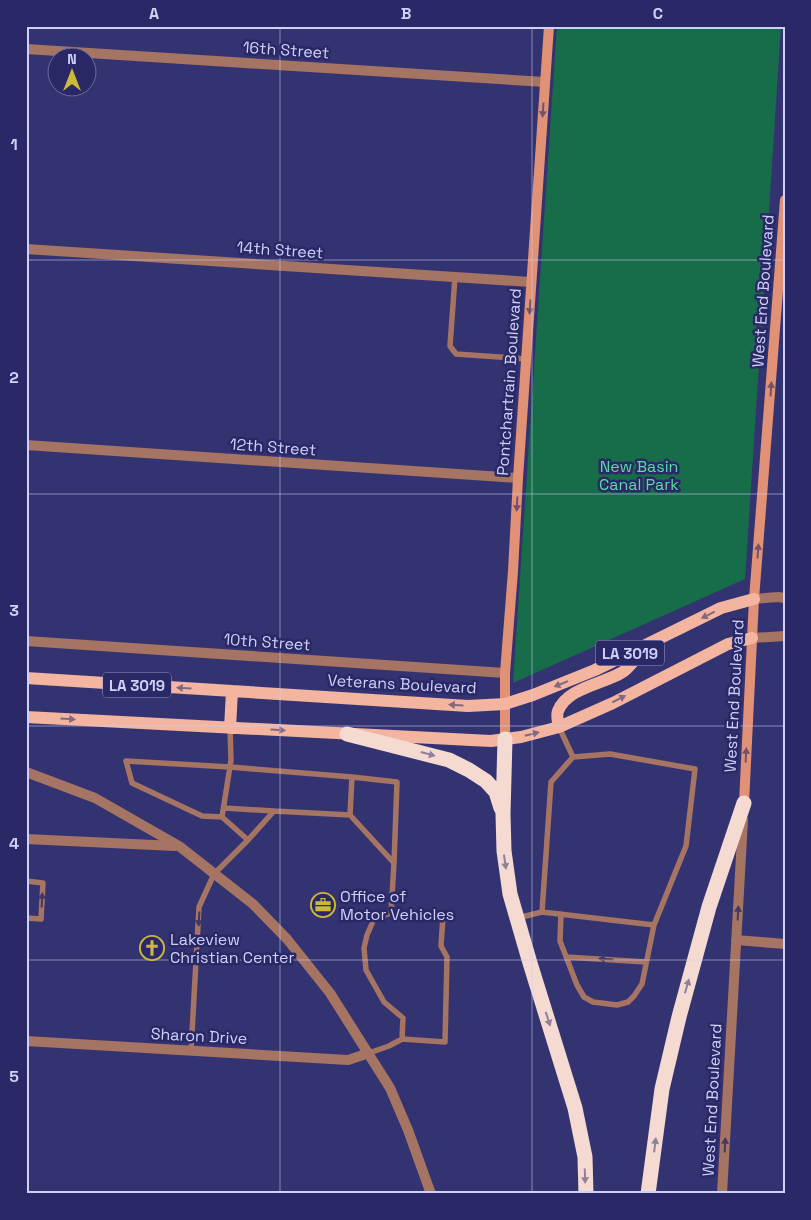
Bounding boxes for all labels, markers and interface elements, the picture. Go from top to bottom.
text: A [149,3,159,24]
text: B [401,3,411,24]
text: C [653,3,663,24]
street label: 16th Street [242,37,330,63]
north arrow [48,48,98,98]
text: N [67,50,77,68]
one-way arrow [538,102,546,118]
text: 1 [10,134,18,155]
street label: West End Boulevard [747,214,779,368]
street label: 14th Street [236,236,324,264]
street label: Pontchartrain Boulevard [492,288,526,476]
one-way arrow [525,299,533,315]
text: 2 [9,367,19,388]
one-way arrow [767,380,775,396]
street label: 12th Street [229,434,317,460]
park label: New Basin Canal Park [599,456,679,495]
one-way arrow [512,496,520,512]
one-way arrow [754,542,762,558]
text: 3 [9,600,19,621]
one-way arrow [701,611,715,619]
street label: West End Boulevard [720,619,748,773]
street label: 10th Street [223,628,311,656]
road number: LA 3019 [596,640,664,666]
street label: Veterans Boulevard [327,670,477,698]
road number: LA 3019 [103,672,171,698]
one-way arrow [553,680,568,688]
one-way arrow [175,683,191,691]
one-way arrow [612,695,626,703]
one-way arrow [448,700,464,708]
one-way arrow [60,716,76,724]
one-way arrow [271,727,287,735]
one-way arrow [524,730,539,738]
one-way arrow [743,746,751,762]
one-way arrow [421,750,436,758]
text: 4 [9,833,19,854]
one-way arrow [502,855,510,871]
place label: Office of Motor Vehicles [340,886,454,925]
one-way arrow [38,892,46,908]
office icon: Office of Motor Vehicles [310,892,336,918]
one-way arrow [734,905,742,921]
one-way arrow [194,912,202,928]
place label: Lakeview Christian Center [170,929,295,968]
church icon: Lakeview Christian Center [139,935,165,961]
one-way arrow [598,955,614,963]
one-way arrow [683,979,691,994]
one-way arrow [544,1012,552,1027]
street label: Sharon Drive [150,1023,248,1049]
street label: West End Boulevard [698,1023,726,1177]
text: 5 [9,1066,19,1087]
one-way arrow [651,1137,659,1153]
one-way arrow [721,1137,729,1153]
one-way arrow [581,1169,589,1185]

